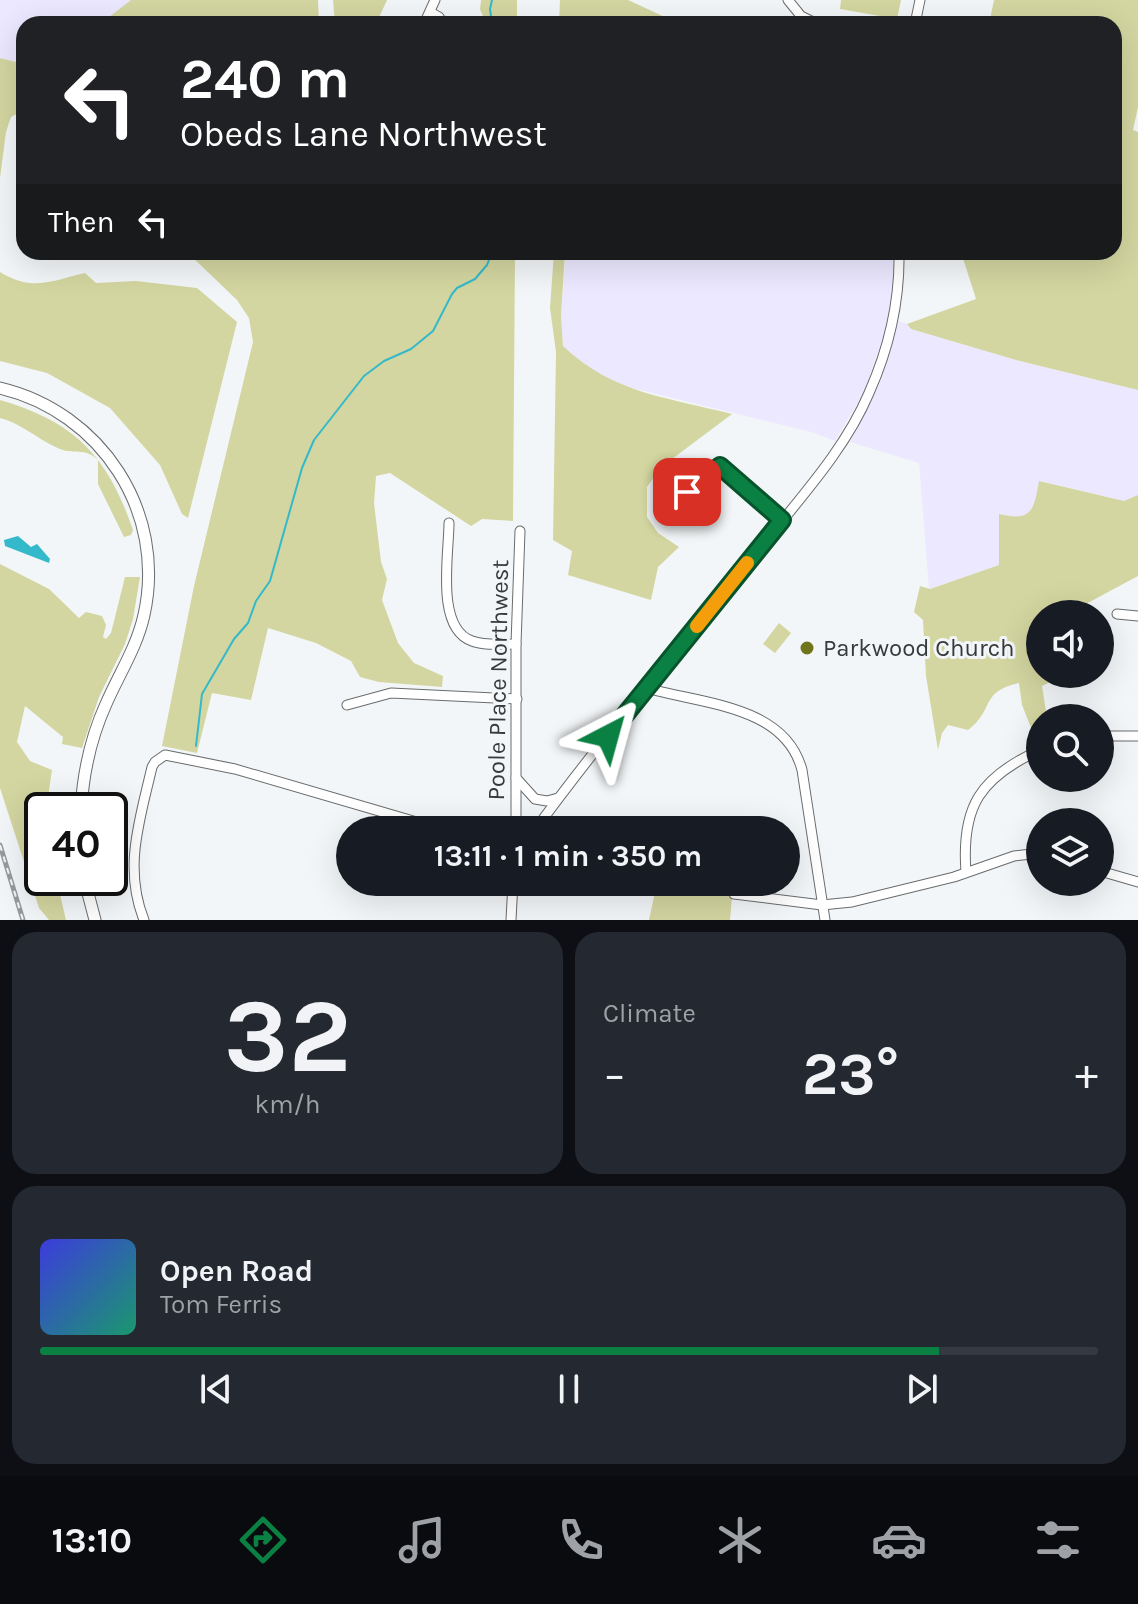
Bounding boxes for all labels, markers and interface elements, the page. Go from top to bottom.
text: 240 m [180,46,350,111]
icon: left [48,48,152,152]
text: Obeds Lane Northwest [180,113,547,155]
icon: left [131,200,175,244]
text: Then [48,204,115,240]
pin [653,458,721,526]
icon: arrive [665,470,709,514]
street label: Poole Place Northwest [482,559,514,801]
map controls [1026,600,1114,896]
button: sound [1026,600,1114,688]
place label: Parkwood Church [823,634,1015,662]
marker: Parkwood Church [798,639,816,657]
position arrow [566,694,650,778]
button: search [1026,704,1114,792]
speed limit sign: 40 [24,792,128,896]
button: layers [1026,808,1114,896]
text: 13:11 · 1 min · 350 m [434,838,702,874]
text: 32 [224,976,351,1097]
text: Climate [603,998,696,1029]
text: 23° [802,1039,899,1109]
text: − [603,1049,626,1100]
text: + [1075,1049,1098,1100]
text: km/h [255,1089,320,1120]
text: Open Road [160,1253,313,1289]
text: Tom Ferris [160,1289,282,1320]
icon: previous [194,1367,238,1411]
icon: pause [547,1367,591,1411]
icon: next [900,1367,944,1411]
icon: directions [235,1512,291,1568]
icon: music [394,1512,450,1568]
icon: phone [553,1512,609,1568]
icon: climate [712,1512,768,1568]
icon: car [871,1512,927,1568]
icon: filters [1030,1512,1086,1568]
text: 13:10 [52,1519,132,1561]

